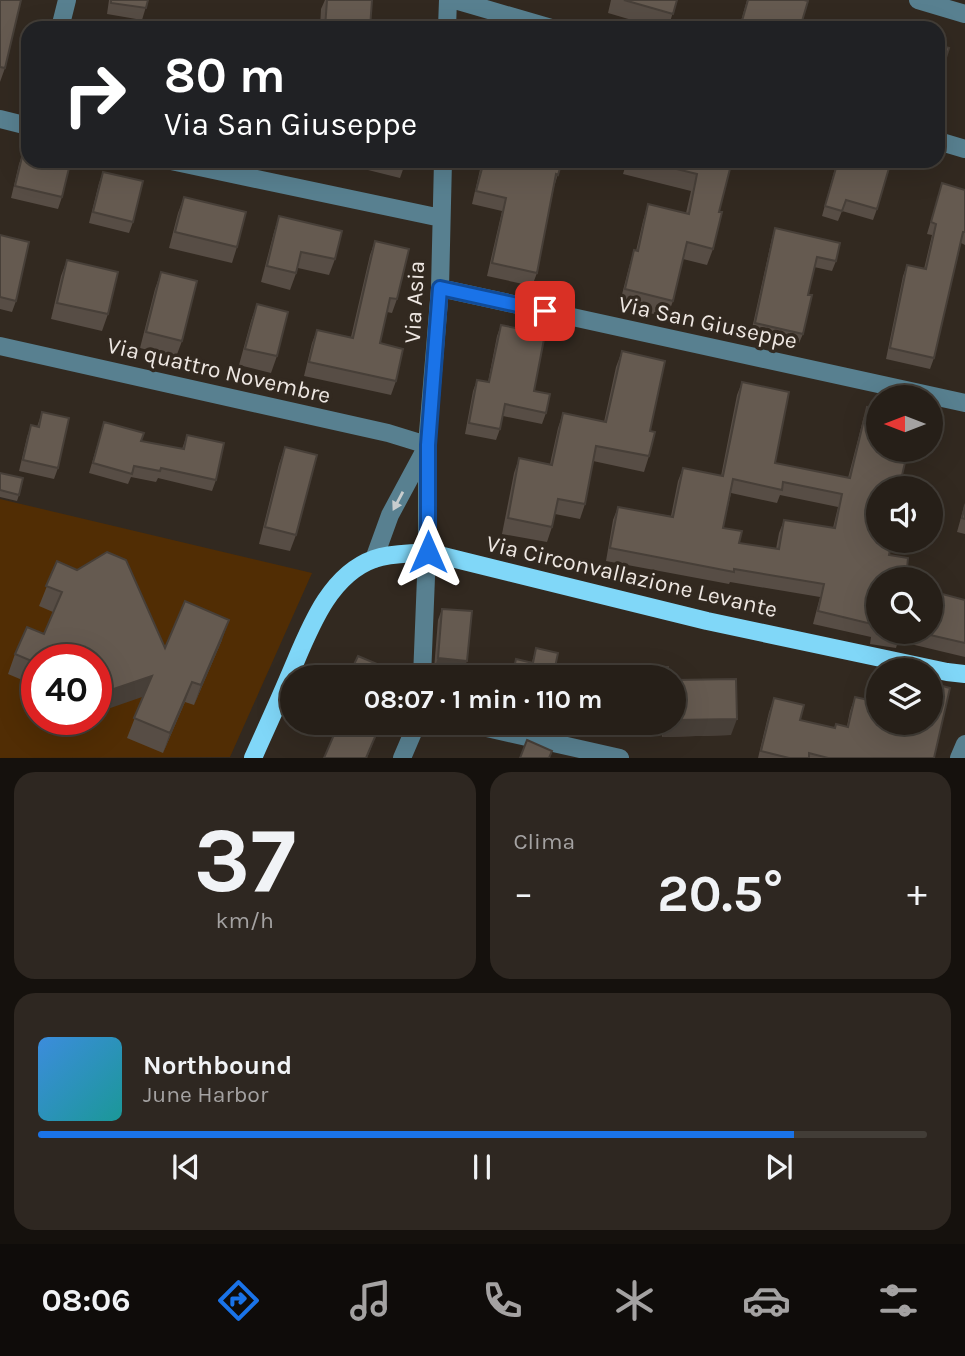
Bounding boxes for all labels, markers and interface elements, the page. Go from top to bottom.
text: 80 m [164,47,286,104]
icon: right [49,49,140,140]
text: Via San Giuseppe [164,106,417,143]
street label: Via Asia [399,260,430,344]
pin [515,281,575,341]
street label: Via San Giuseppe [616,290,800,355]
icon: arrive [526,292,564,330]
street label: Via quattro Novembre [105,332,333,409]
north arrow [866,385,943,462]
map controls [866,385,943,735]
button: sound [866,476,943,553]
one-way arrow [392,491,404,511]
position arrow [391,515,465,589]
street label: Via Circonvallazione Levante [484,530,780,623]
button: search [866,567,943,644]
speed limit sign: 40 [21,644,112,735]
button: layers [866,658,943,735]
text: 08:07 · 1 min · 110 m [364,684,602,715]
text: 37 [194,808,296,914]
text: Clima [514,828,575,855]
text: 20.5° [657,863,783,924]
text: − [514,871,533,916]
text: + [907,871,927,916]
text: km/h [216,907,274,934]
text: Northbound [143,1050,292,1081]
text: June Harbor [143,1081,268,1108]
icon: previous [167,1148,205,1186]
icon: pause [463,1148,501,1186]
icon: next [760,1148,798,1186]
icon: directions [214,1276,263,1325]
icon: music [346,1276,395,1325]
icon: phone [478,1276,527,1325]
icon: climate [610,1276,659,1325]
icon: car [742,1276,791,1325]
icon: filters [874,1276,923,1325]
text: 08:06 [42,1282,131,1319]

